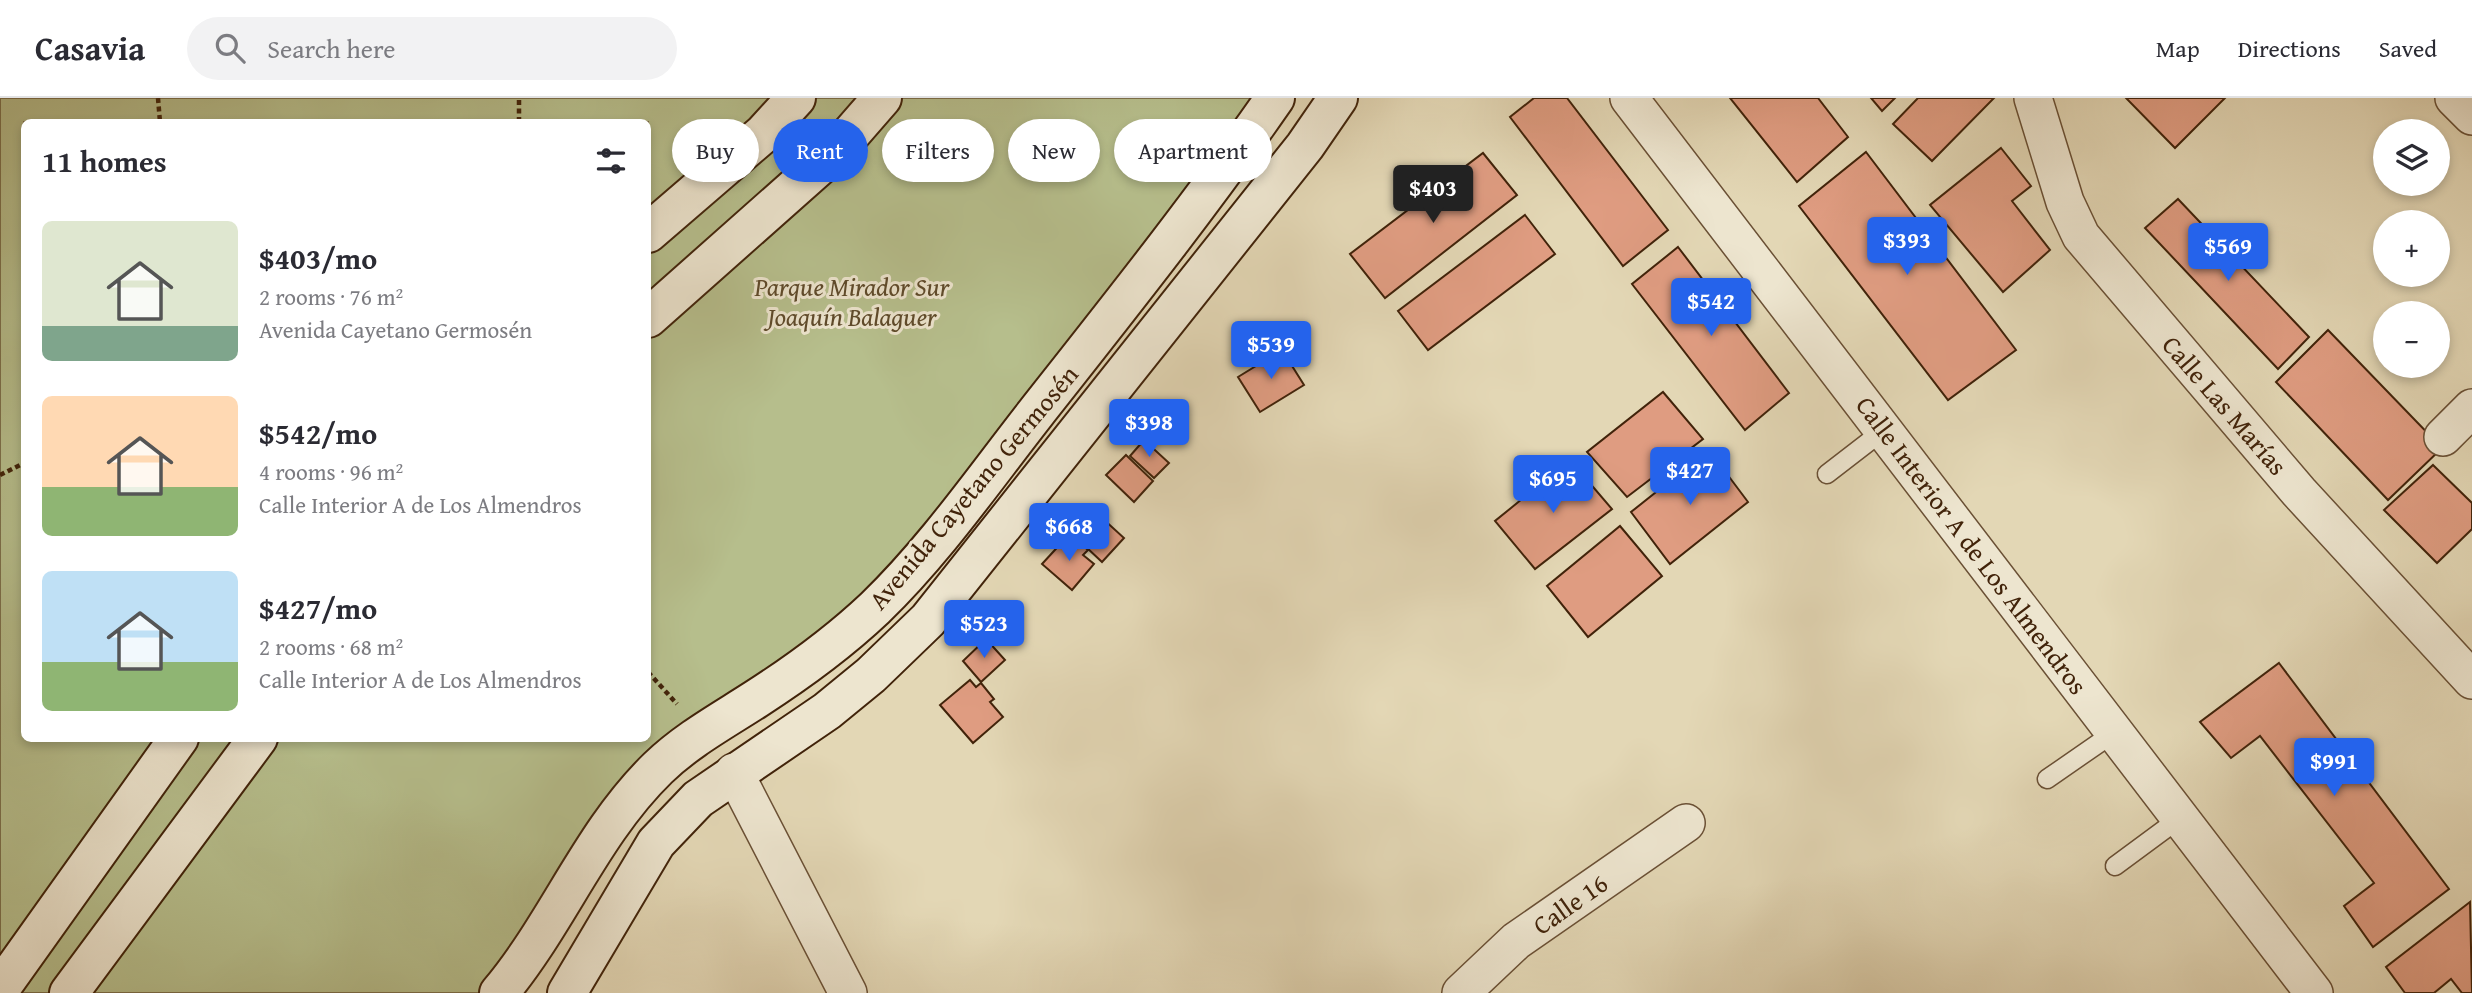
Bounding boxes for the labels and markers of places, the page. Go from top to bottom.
pin: $403 [1392,166,1474,225]
pin: $393 [1866,218,1948,277]
pin: $569 [2187,223,2269,283]
pin: $542 [1670,278,1752,338]
pin: $539 [1230,322,1312,381]
pin: $398 [1108,400,1190,459]
pin: $427 [1649,448,1731,507]
pin: $695 [1512,456,1594,515]
pin: $668 [1028,504,1110,563]
pin: $523 [943,601,1025,660]
pin: $991 [2293,738,2375,798]

